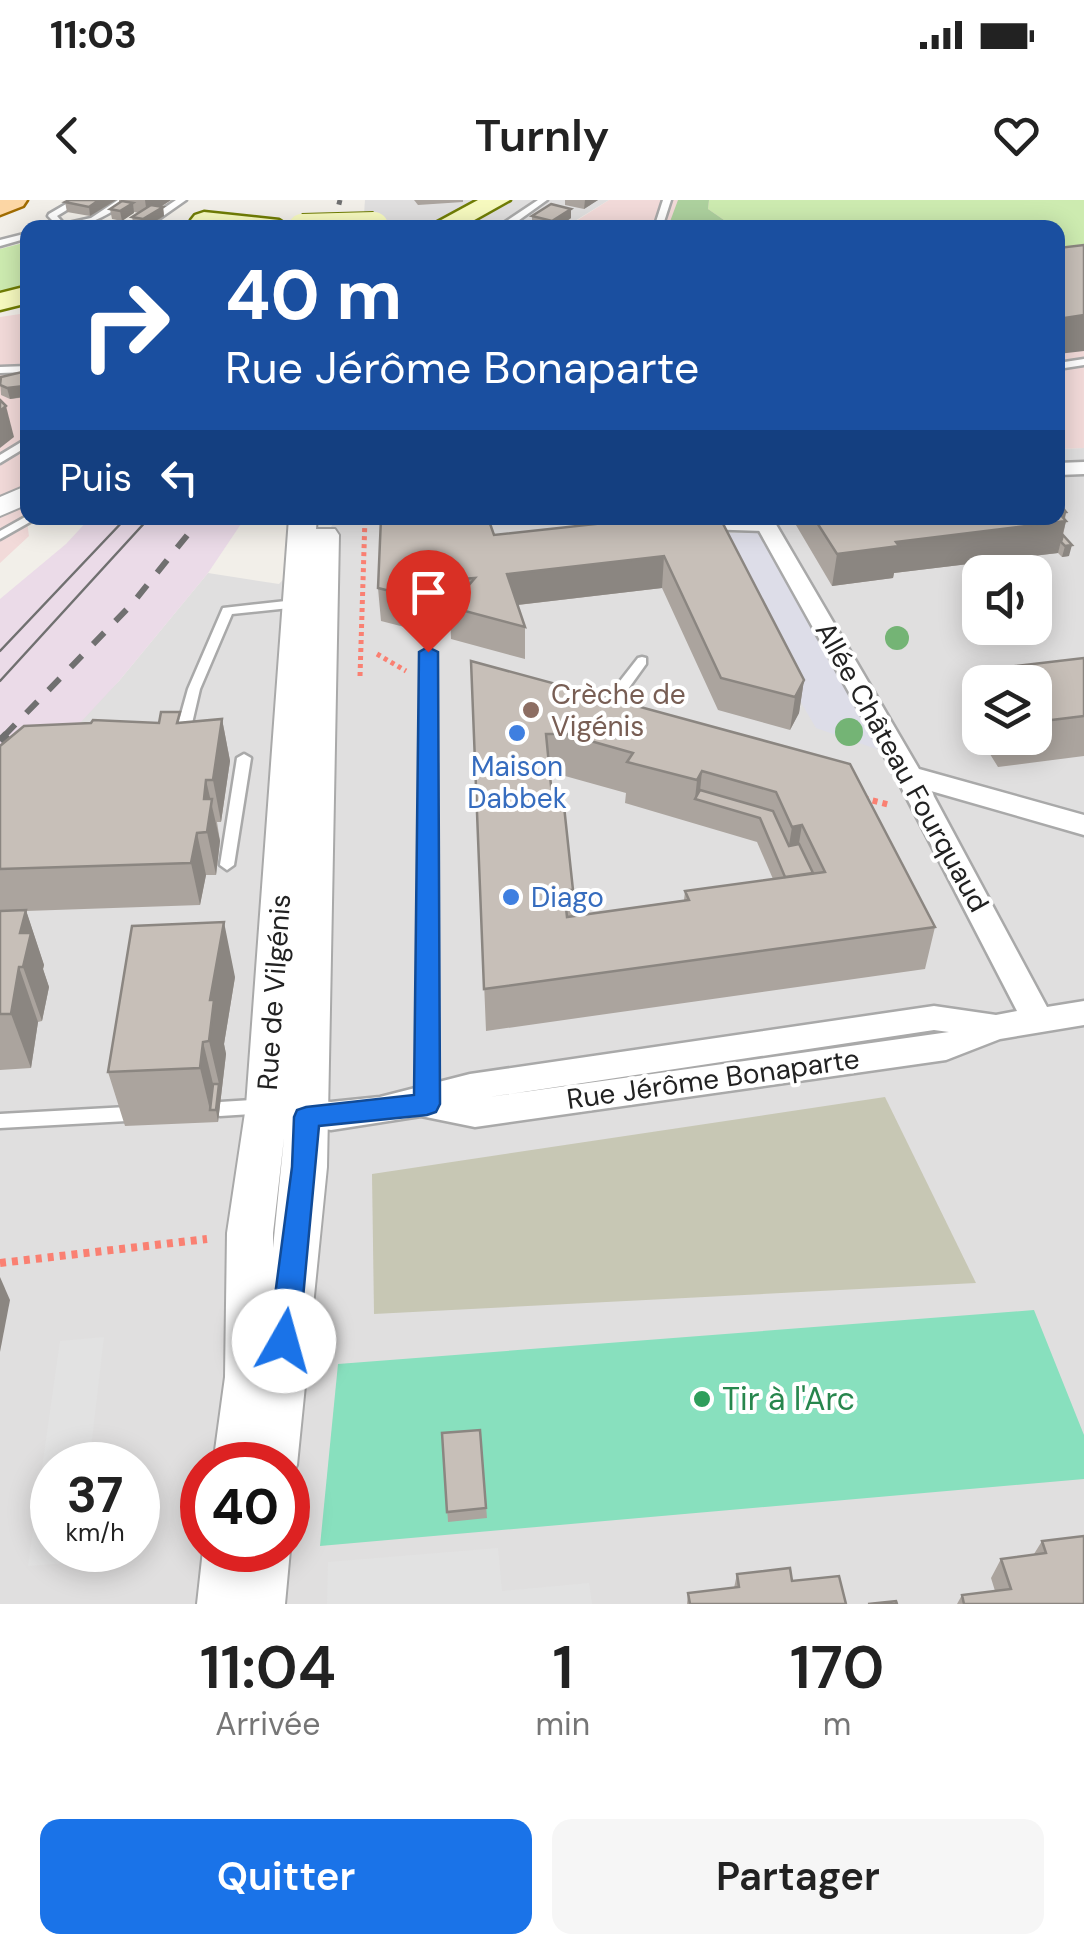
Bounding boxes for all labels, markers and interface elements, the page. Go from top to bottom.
text: 11:03 [50,10,137,60]
text: Turnly [475,106,609,165]
icon: back [40,108,95,163]
icon: heart [989,108,1044,163]
text: 40 m [225,250,402,341]
icon: right [60,260,190,390]
text: Rue Jérôme Bonaparte [225,338,699,397]
icon: left [152,450,207,505]
text: Puis [60,453,132,503]
pin [386,550,471,653]
map controls [962,555,1052,755]
button: sound [962,555,1052,645]
icon: arrive [401,565,456,620]
street label: Allée Château Fourquaud [807,616,997,918]
button: layers [962,665,1052,755]
place label: Crèche de Vigénis [551,676,686,745]
marker: Crèche de Vigénis [520,699,542,721]
marker: Maison Dabbek [506,722,528,744]
place label: Maison Dabbek [467,748,567,817]
place label: Diago [531,879,604,916]
marker: Diago [500,886,522,908]
street label: Rue de Vilgénis [249,893,299,1091]
street label: Rue Jérôme Bonaparte [564,1040,862,1118]
position arrow [232,1289,336,1393]
place label: Tir à l'Arc [722,1378,855,1420]
marker: Tir à l'Arc [691,1388,713,1410]
speed limit sign: 40 [180,1442,310,1572]
text: 37 [67,1462,123,1528]
text: km/h [65,1516,125,1549]
text: 11:04 [200,1628,336,1707]
text: 1 [552,1628,573,1707]
text: 170 [790,1628,884,1707]
text: Arrivée [215,1703,320,1745]
text: min [536,1703,590,1745]
text: m [823,1703,851,1745]
button: Quitter [40,1819,532,1934]
button: Partager [552,1819,1044,1934]

